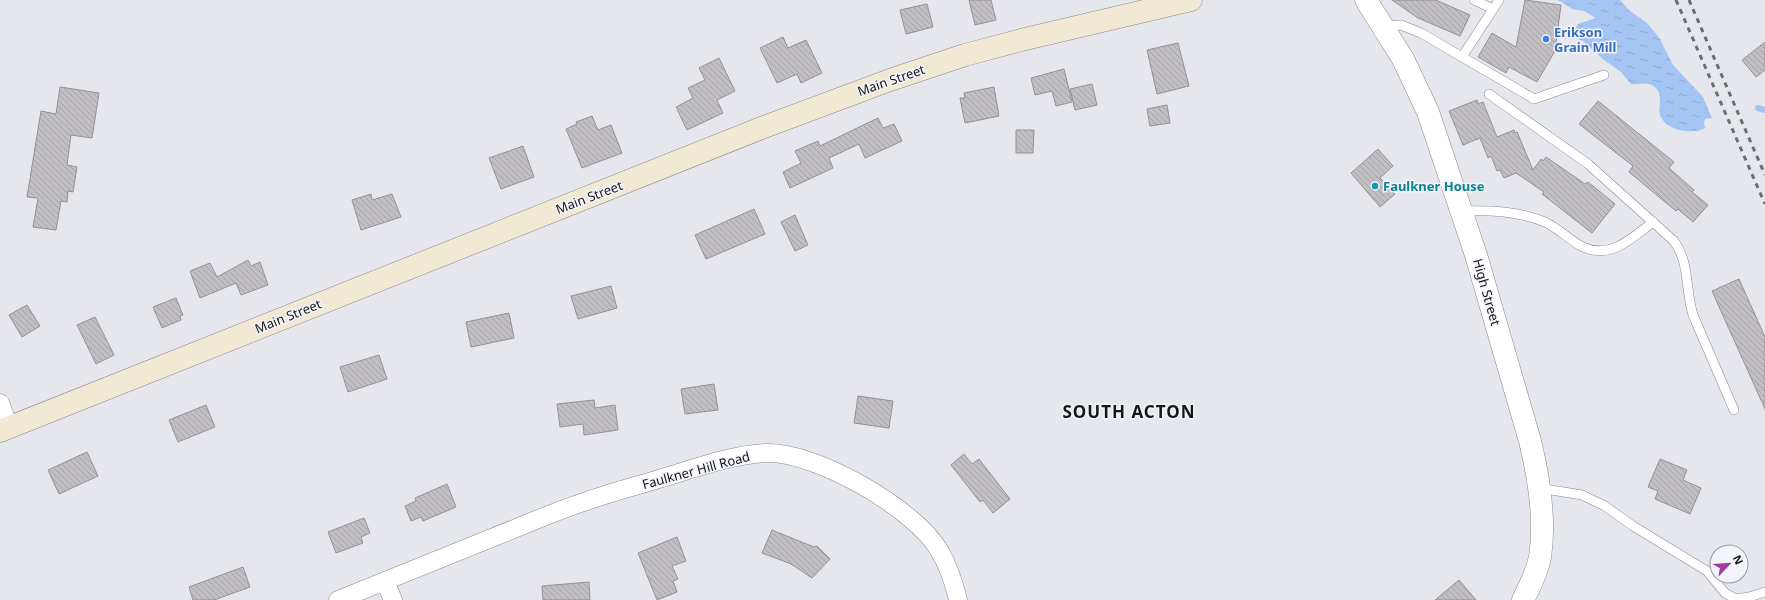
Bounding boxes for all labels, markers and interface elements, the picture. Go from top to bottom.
place label: Erikson Grain Mill [1554,23,1616,56]
marker: Erikson Grain Mill [1541,34,1551,44]
street label: Main Street [855,60,927,100]
street label: Main Street [553,176,625,218]
place label: Faulkner House [1383,177,1485,195]
marker: Faulkner House [1370,181,1380,191]
street label: High Street [1469,256,1505,328]
street label: Main Street [252,294,324,337]
district label: SOUTH ACTON [1063,400,1195,423]
street label: Faulkner Hill Road [640,447,752,493]
north arrow [1709,544,1749,584]
text: N [1730,552,1747,567]

